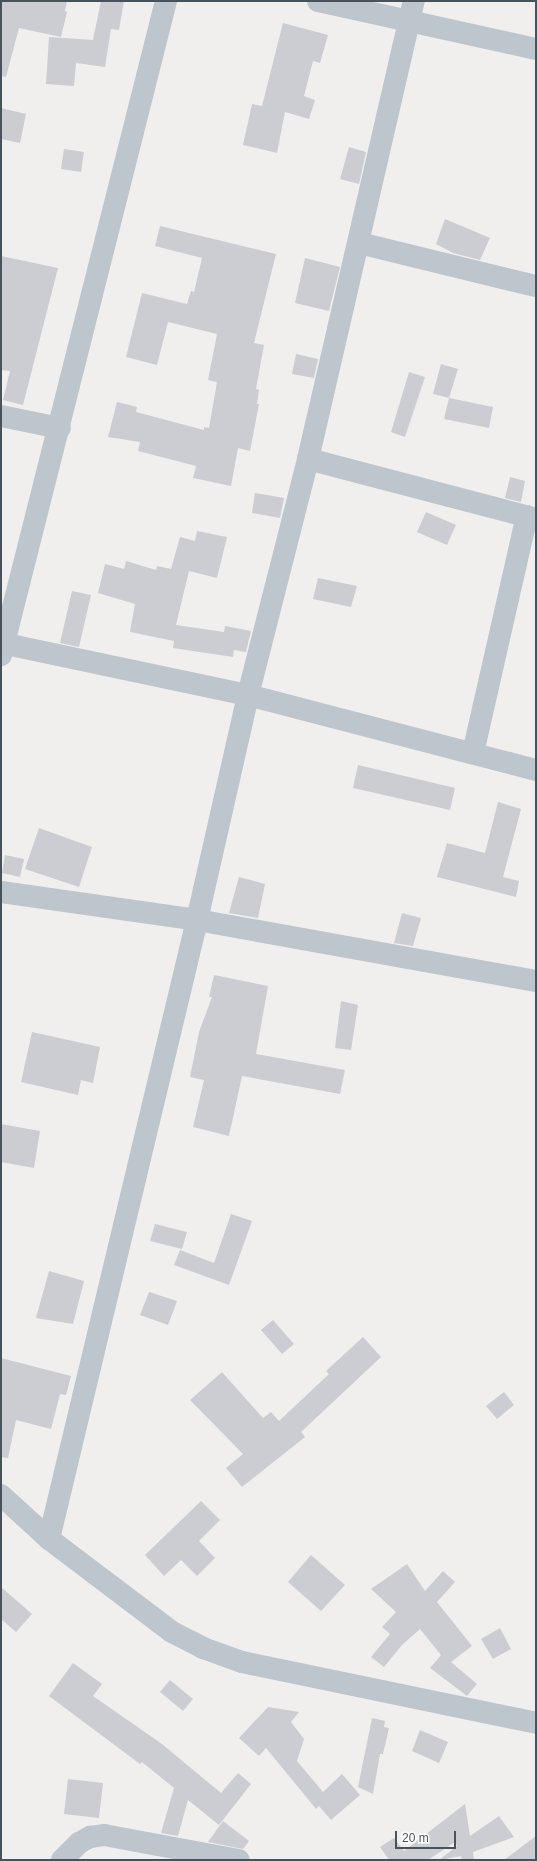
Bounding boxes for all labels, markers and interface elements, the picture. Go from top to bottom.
scale bar [397,1823,458,1849]
text: 20 m [402,1831,429,1845]

